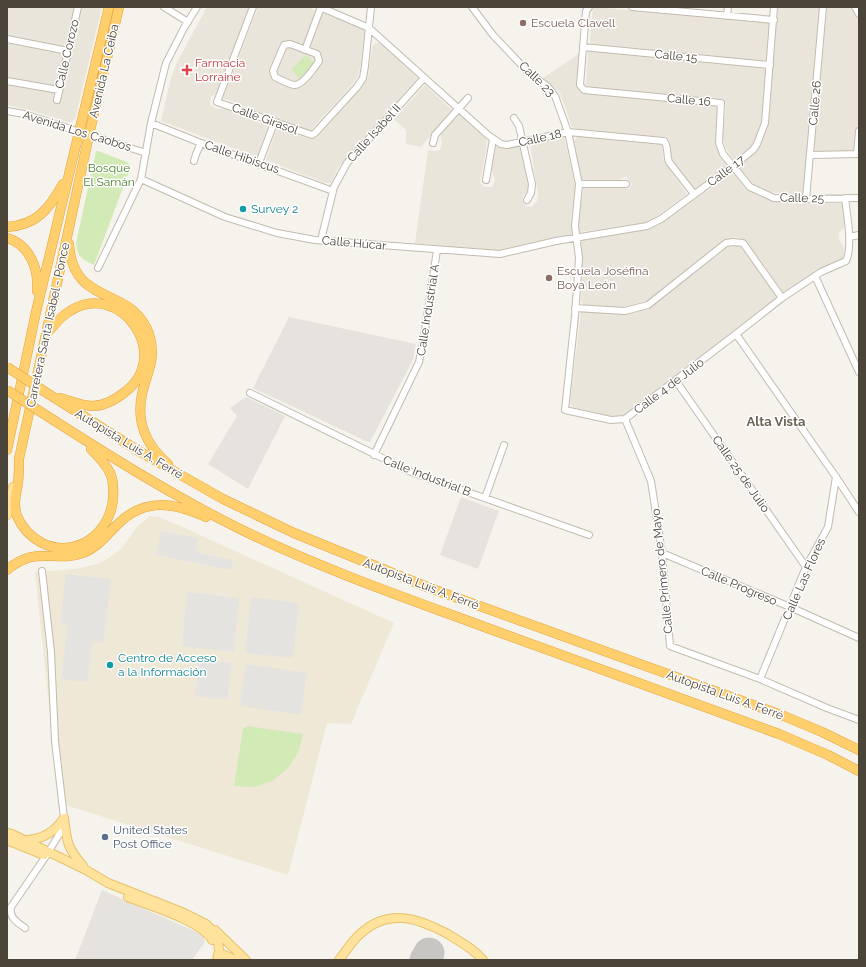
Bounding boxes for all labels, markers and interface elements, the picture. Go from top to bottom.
place label: Escuela Clavell [531,16,616,30]
street label: Calle Corozo [52,18,82,90]
marker: Escuela Clavell [518,18,528,28]
street label: Avenida La Ceiba [86,23,122,119]
street label: Calle 15 [654,47,699,65]
place label: Farmacia Lorraine [195,56,245,84]
street label: Calle 23 [516,59,558,99]
marker: Farmacia Lorraine [182,65,192,75]
street label: Calle 26 [806,80,824,126]
street label: Calle 16 [667,91,711,109]
street label: Calle Girasol [230,101,301,138]
street label: Calle Isabel II [344,101,404,165]
street label: Avenida Los Caobos [21,108,133,154]
street label: Calle 18 [517,127,563,149]
street label: Calle Hibiscus [203,138,281,176]
street label: Calle 17 [705,152,748,190]
park label: Bosque El Samán [83,161,135,189]
street label: Calle 25 [780,191,825,205]
place label: Survey 2 [251,202,298,216]
marker: Survey 2 [238,204,248,214]
street label: Calle Húcar [321,233,388,253]
street label: Carretera Santa Isabel - Ponce [24,241,72,409]
street label: Calle Industrial A [414,263,442,357]
place label: Escuela Joséfina Boya León [557,264,649,292]
marker: Escuela Joséfina Boya León [544,273,554,283]
street label: Calle 4 de Julio [631,355,707,417]
street label: Autopista Luis A. Ferré [73,406,185,482]
district label: Alta Vista [747,414,806,429]
street label: Calle 25 de Julio [709,433,773,515]
street label: Calle Industrial B [381,453,473,499]
street label: Calle Primero de Mayo [648,508,676,634]
street label: Calle Las Flores [780,536,828,622]
street label: Autopista Luis A. Ferré [361,555,481,613]
street label: Calle Progreso [699,564,779,608]
place label: Centro de Acceso a la Información [118,651,217,679]
marker: Centro de Acceso a la Información [105,660,115,670]
street label: Autopista Luis A. Ferré [665,667,785,723]
place label: United States Post Office [113,823,188,851]
marker: United States Post Office [100,832,110,842]

